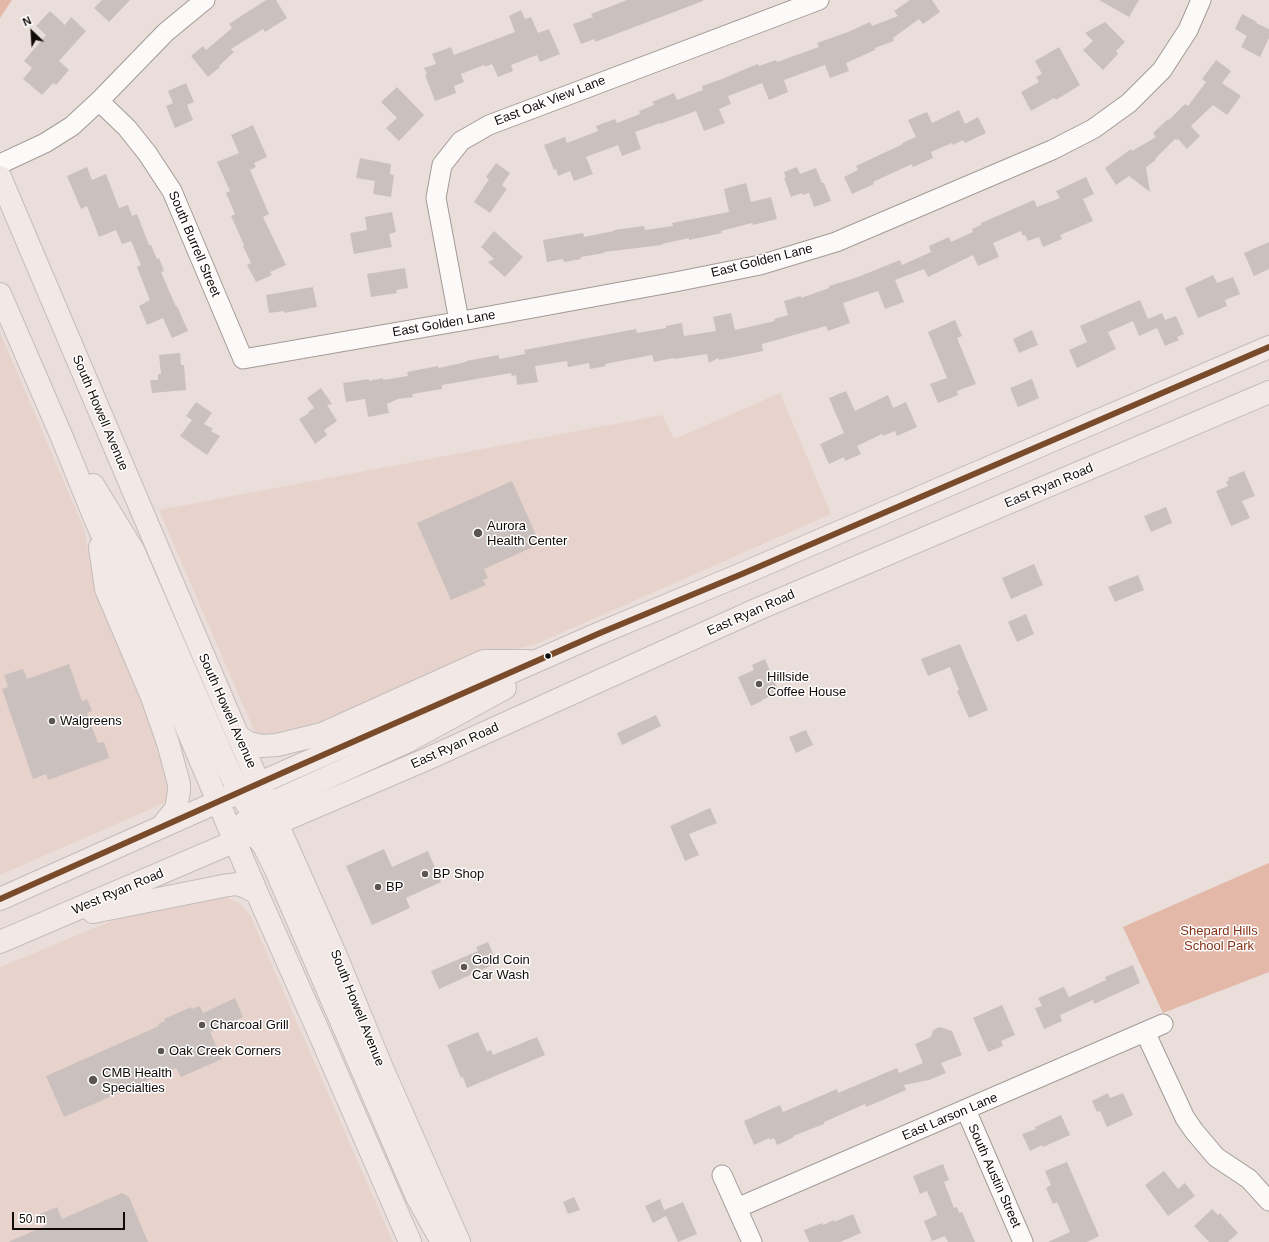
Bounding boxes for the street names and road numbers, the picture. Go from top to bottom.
street label: East Oak View Lane [492,73,608,129]
street label: South Burrell Street [165,189,223,299]
street label: East Golden Lane [710,241,814,281]
street label: East Golden Lane [391,307,497,341]
street label: South Howell Avenue [69,353,131,473]
street label: East Ryan Road [1002,460,1096,512]
street label: East Ryan Road [705,587,797,639]
street label: South Howell Avenue [195,651,259,771]
street label: East Ryan Road [409,720,501,772]
street label: West Ryan Road [70,866,166,918]
street label: South Howell Avenue [327,948,387,1068]
street label: East Larson Lane [900,1090,1000,1144]
street label: South Austin Street [964,1122,1024,1230]

